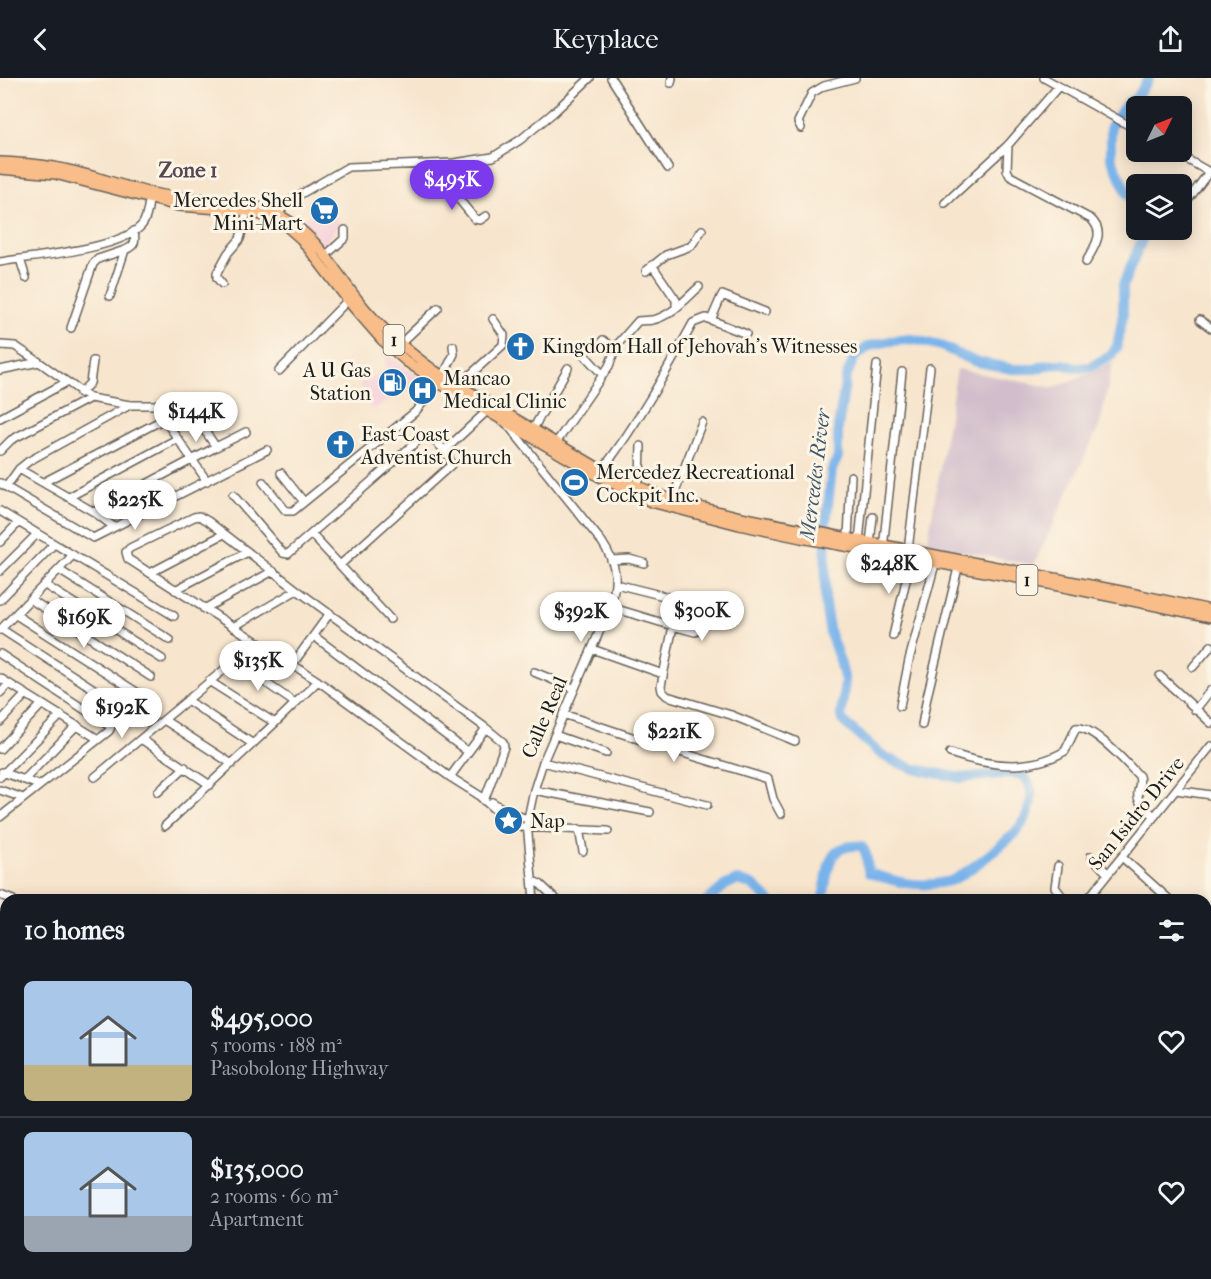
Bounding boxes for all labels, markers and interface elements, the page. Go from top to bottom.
icon: back [24,23,57,56]
text: Keyplace [552,23,659,55]
icon: share [1154,23,1187,56]
north arrow [1126,96,1192,162]
map controls [1126,96,1192,240]
district label: Zone 1 [158,158,218,182]
pin: $495K [410,160,494,211]
text: $495K [424,168,480,191]
button: layers [1126,174,1192,240]
place label: Mercedes Shell Mini-Mart [173,189,303,235]
supermarket icon: Mercedes Shell Mini-Mart [308,195,340,227]
road number: 1 [384,325,404,355]
church icon: Kingdom Hall of Jehovah's Witnesses [505,330,537,362]
place label: Kingdom Hall of Jehovah's Witnesses [542,335,857,358]
place label: A U Gas Station [302,359,371,405]
fuel station icon: A U Gas Station [376,366,408,398]
place label: Mancao Medical Clinic [443,367,567,413]
hospital icon: Mancao Medical Clinic [406,374,438,406]
pin: $144K [154,392,238,443]
text: $144K [168,400,224,423]
water label: Mercedes River [795,406,835,544]
place label: East-Coast Adventist Church [360,423,512,469]
church icon: East-Coast Adventist Church [324,429,356,461]
place label: Mercedez Recreational Cockpit Inc. [596,461,795,507]
sports icon: Mercedez Recreational Cockpit Inc. [559,467,591,499]
pin: $225K [93,480,177,531]
text: $225K [108,488,162,511]
pin: $248K [847,544,931,595]
text: $248K [860,552,918,575]
road number: 1 [1016,565,1038,595]
pin: $300K [660,591,744,642]
pin: $392K [539,592,623,643]
pin: $169K [42,598,126,649]
text: $300K [674,599,730,622]
text: $392K [554,600,608,623]
text: $169K [57,606,111,629]
pin: $135K [216,641,300,692]
text: $135K [233,649,283,672]
street label: Calle Real [517,672,572,762]
pin: $192K [80,688,164,739]
text: $192K [95,696,149,719]
pin: $221K [632,712,716,763]
text: $221K [647,720,701,743]
street label: San Isidro Drive [1084,752,1189,875]
place icon: Nap [493,805,525,837]
place label: Nap [530,810,565,833]
icon: filters [1155,914,1188,947]
text: 10 homes [24,915,125,946]
text: $495,000 [210,1003,313,1034]
icon: home [72,1005,144,1077]
icon: heart [1155,1025,1188,1058]
text: 5 rooms · 188 m² [210,1034,342,1057]
text: Pasobolong Highway [210,1057,388,1080]
text: $135,000 [210,1154,304,1185]
icon: home [72,1156,144,1228]
icon: heart [1155,1176,1188,1209]
text: 2 rooms · 60 m² [210,1185,338,1208]
text: Apartment [210,1208,304,1231]

